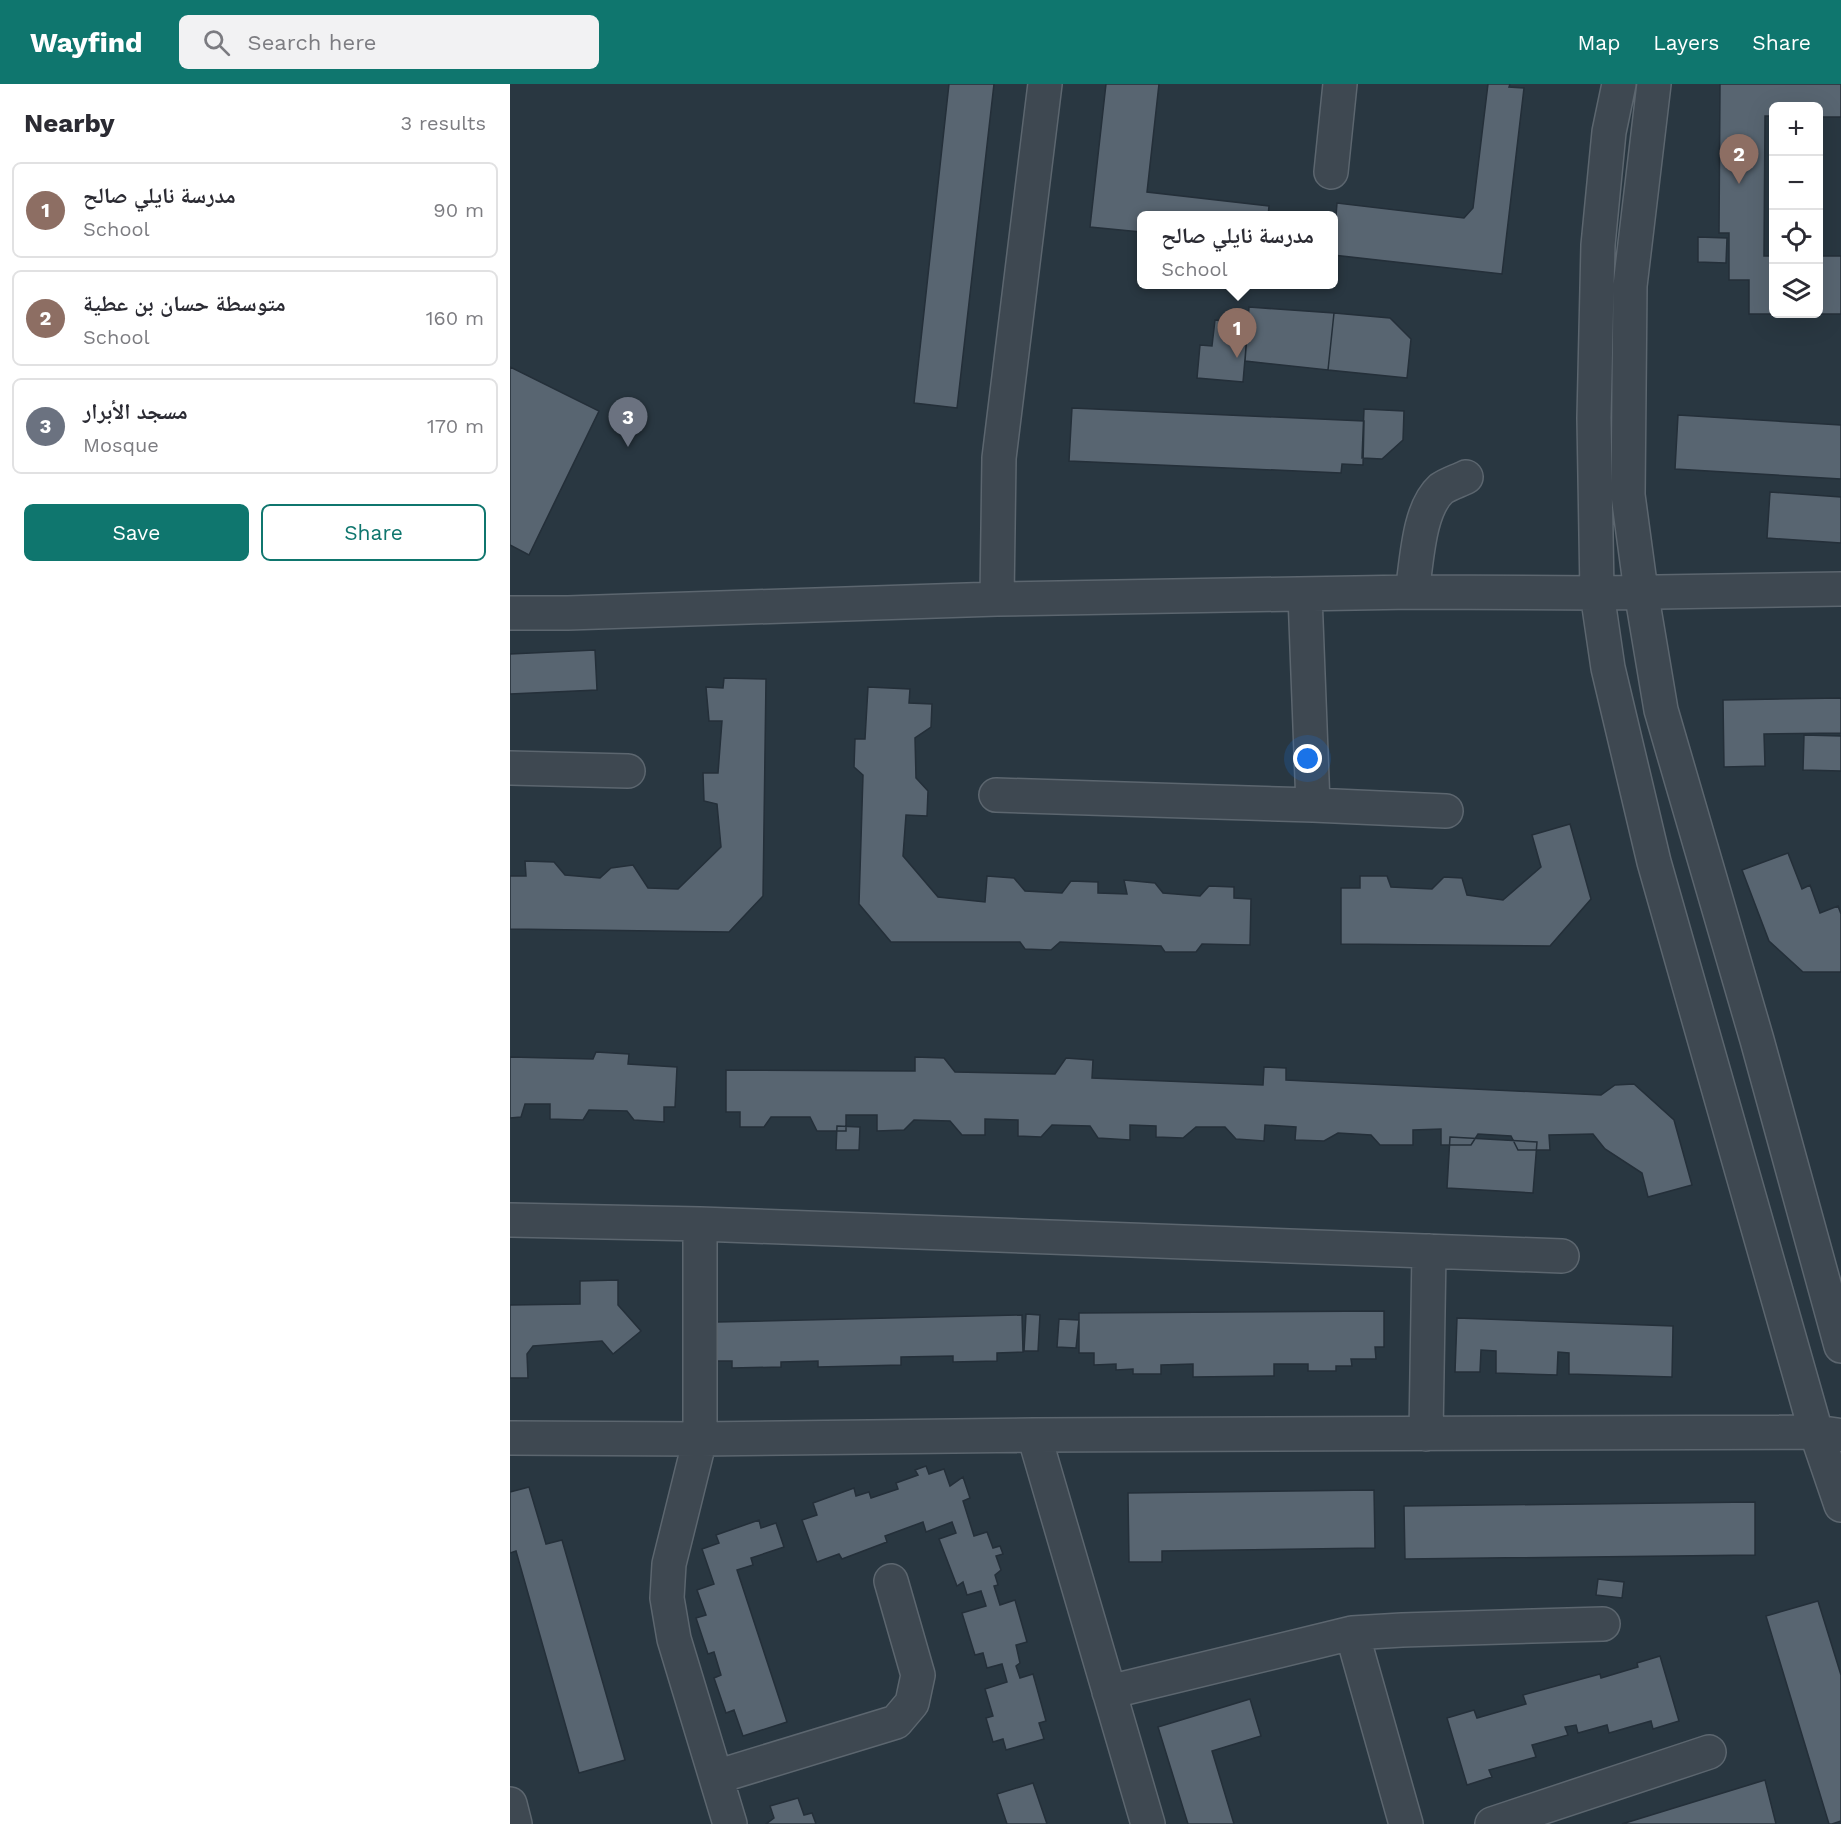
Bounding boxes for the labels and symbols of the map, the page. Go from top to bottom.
pin: 2 [1720,135,1758,184]
pin: 1 [1218,308,1256,358]
pin: 3 [608,398,648,447]
your location [1293,744,1322,773]

